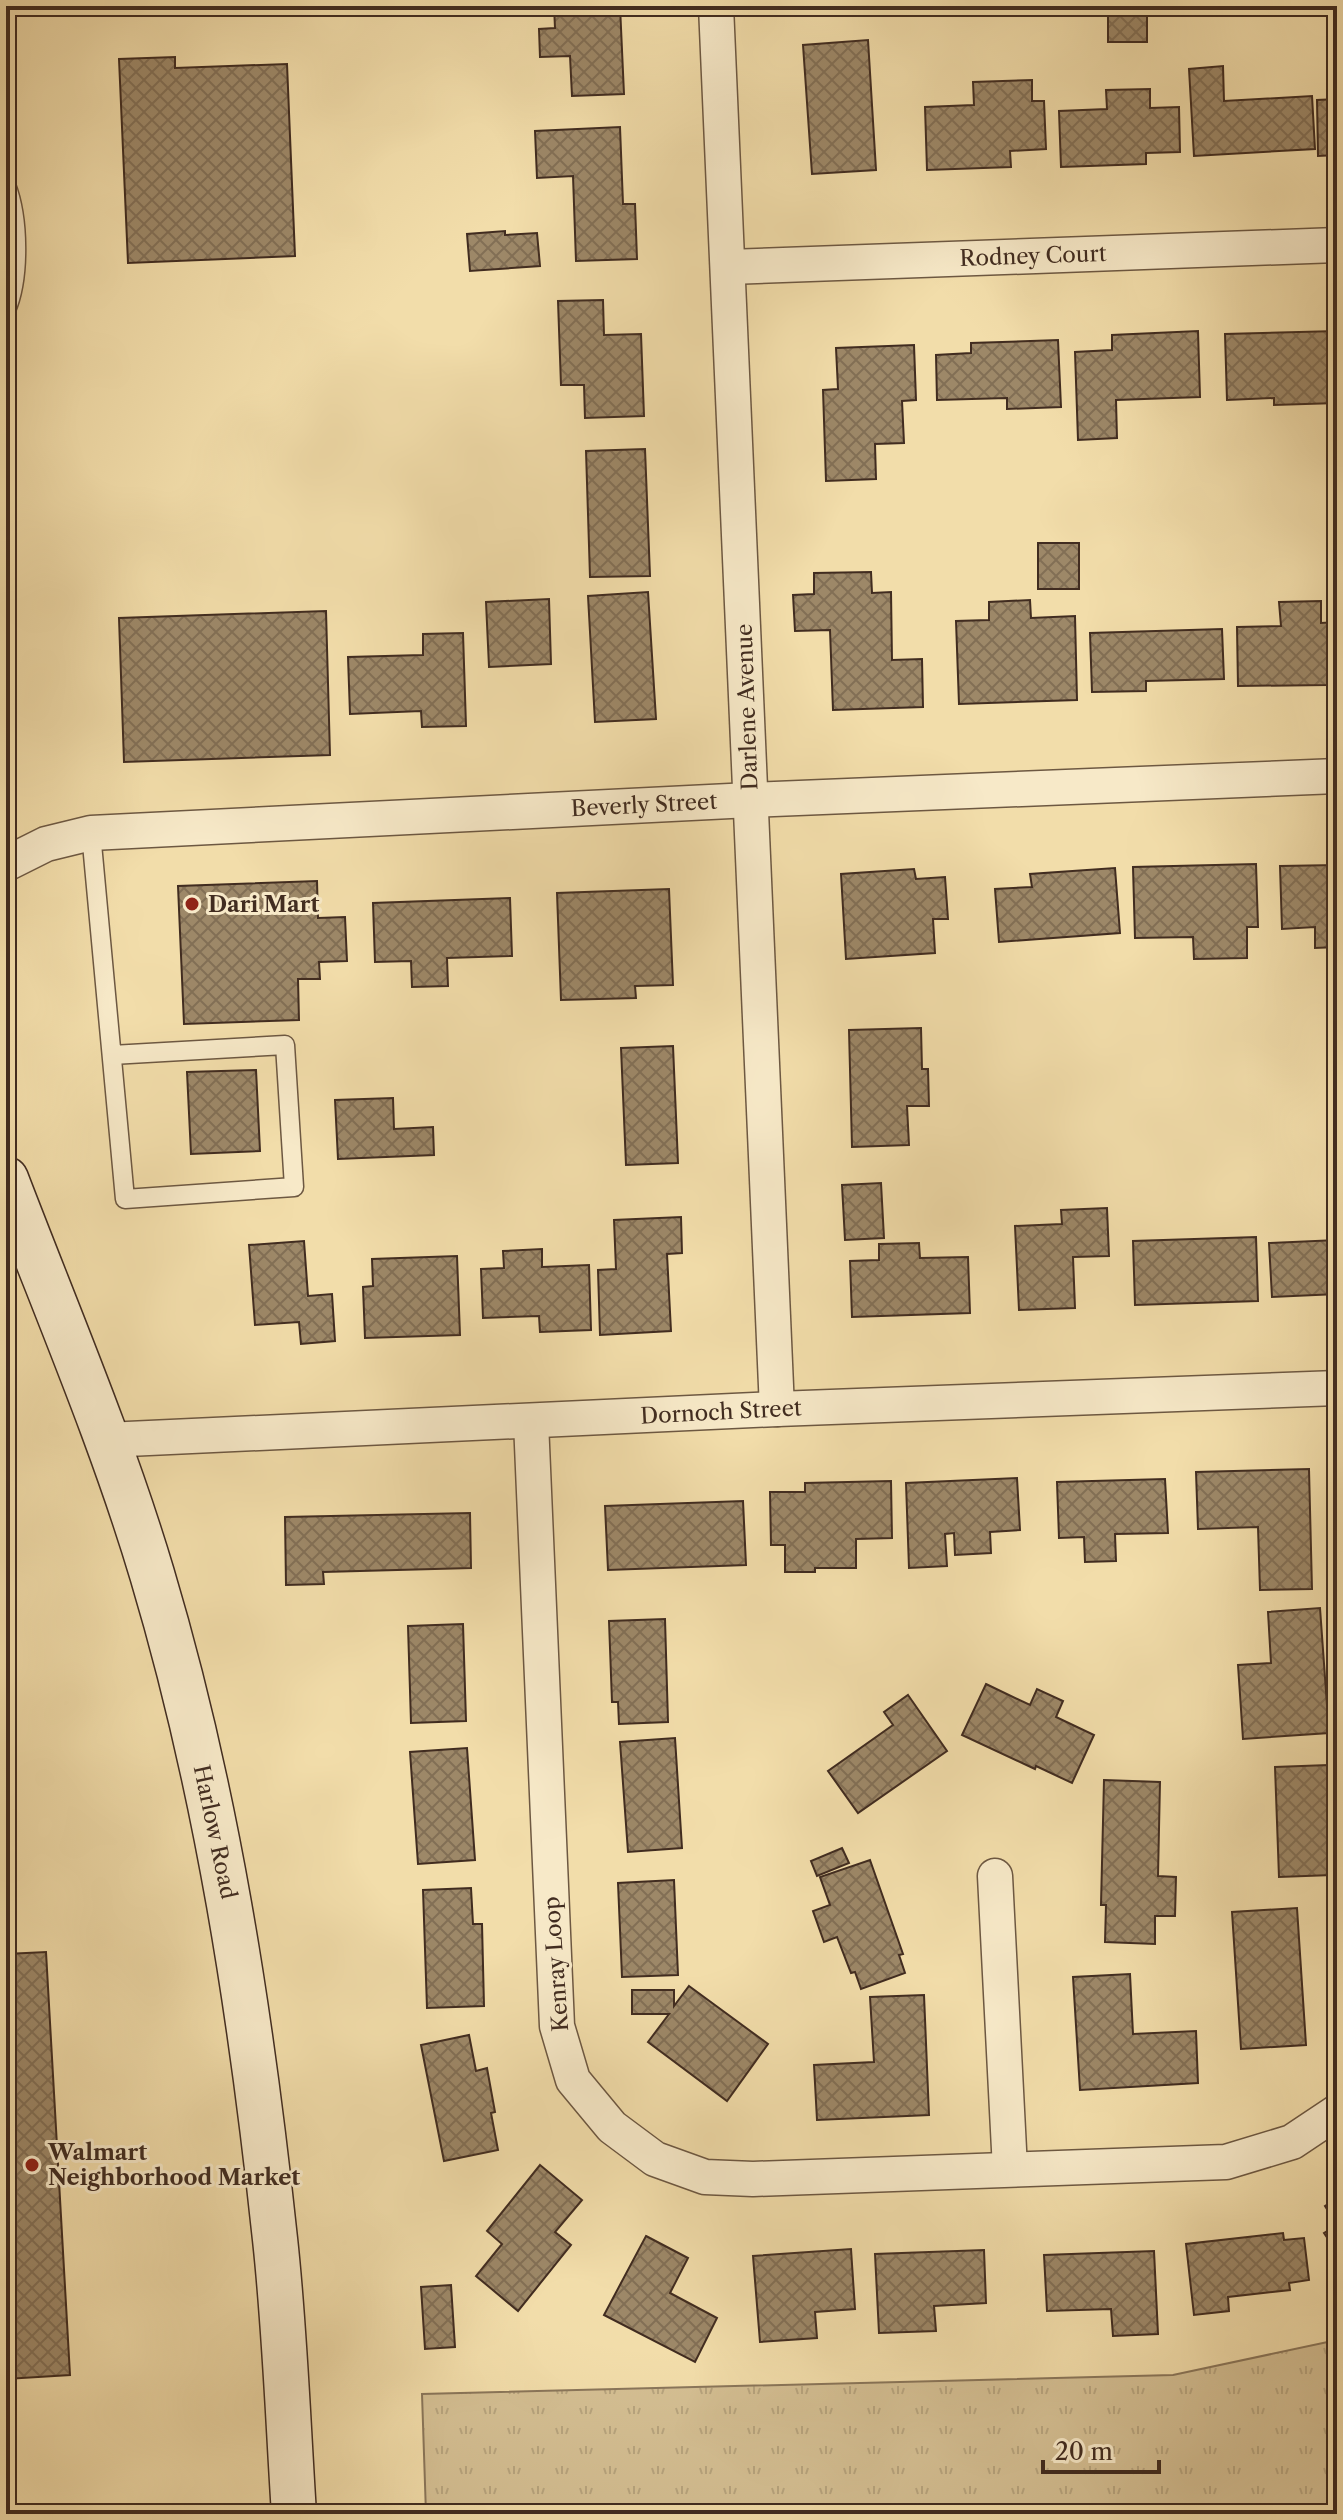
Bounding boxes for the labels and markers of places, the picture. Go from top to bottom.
place label: Dari Mart [208,891,320,918]
marker: Dari Mart [183,895,201,913]
place label: Walmart Neighborhood Market [47,2139,300,2191]
marker: Walmart Neighborhood Market [23,2156,41,2174]

